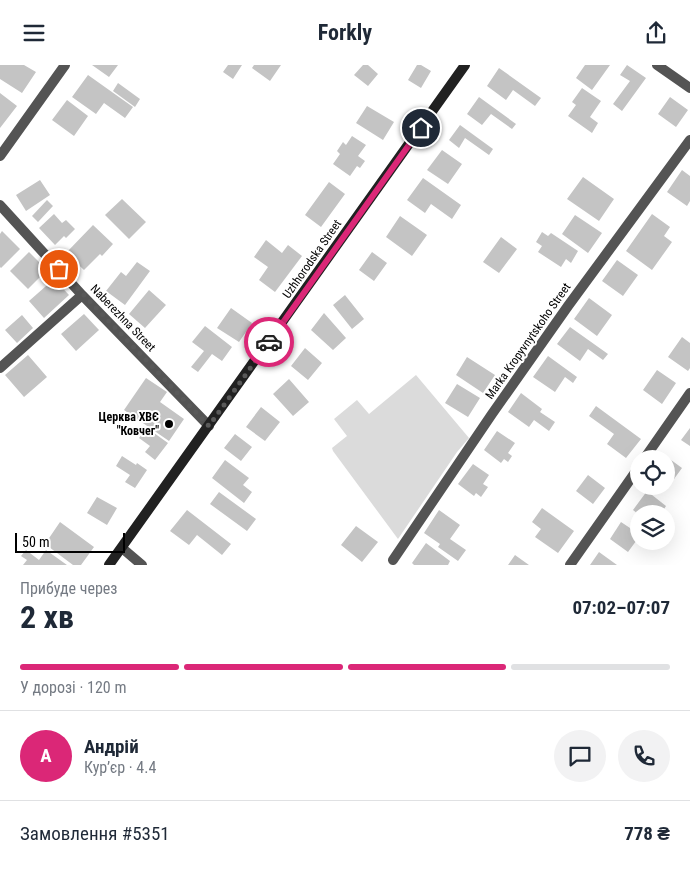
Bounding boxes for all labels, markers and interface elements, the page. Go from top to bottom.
icon: menu [20,19,48,47]
icon: share [642,19,670,47]
text: Forkly [318,20,372,45]
pin [400,107,442,149]
icon: home [407,114,435,142]
street label: Uzhhorodska Street [280,217,345,301]
pin [38,248,80,290]
icon: bag [45,255,73,283]
street label: Marka Kropyvnytskoho Street [483,280,574,402]
street label: Naberezhna Street [88,282,159,355]
courier [244,317,294,367]
icon: car [255,328,283,356]
place label: Церква ХВЄ "Ковчег" [99,410,159,438]
marker: Церква ХВЄ "Ковчег" [163,418,175,430]
map controls [630,450,675,550]
button: locate [630,450,675,495]
button: layers [630,505,675,550]
scale bar [15,530,125,553]
text: 50 m [22,534,50,550]
text: Прибуде через [20,579,117,598]
text: 07:02–07:07 [572,596,670,619]
text: 2 хв [20,598,74,636]
text: У дорозі · 120 m [20,678,126,697]
button: chat [554,730,606,782]
button: phone [618,730,670,782]
text: Андрій [84,735,139,758]
text: А [40,744,52,767]
text: Кур’єр · 4.4 [84,758,156,777]
text: Замовлення #5351 [20,822,170,845]
text: 778 ₴ [624,822,670,845]

